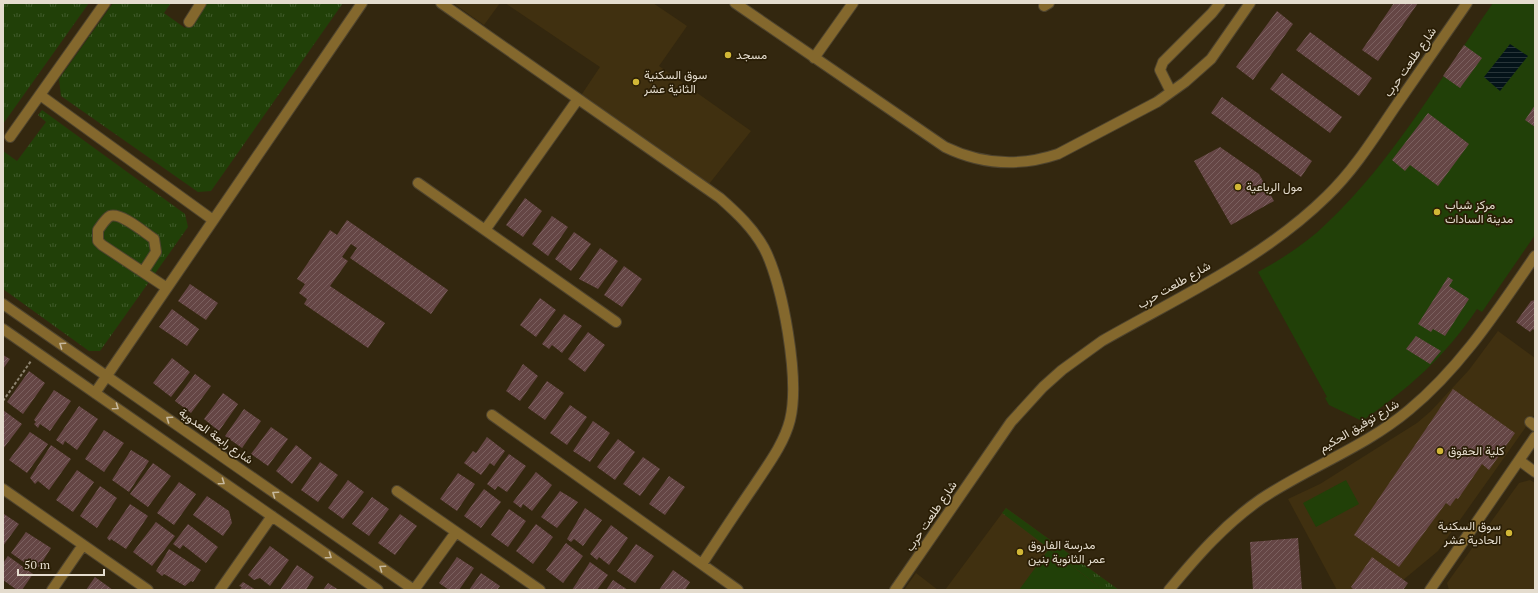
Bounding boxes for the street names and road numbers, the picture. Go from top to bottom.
street label: شارع طلعت حرب [1380,24,1441,101]
street label: شارع طلعت حرب [1135,258,1214,313]
street label: شارع توفيق الحكيم [1316,396,1402,457]
street label: شارع رابعة العدوية [175,404,256,468]
street label: شارع طلعت حرب [901,478,961,555]

